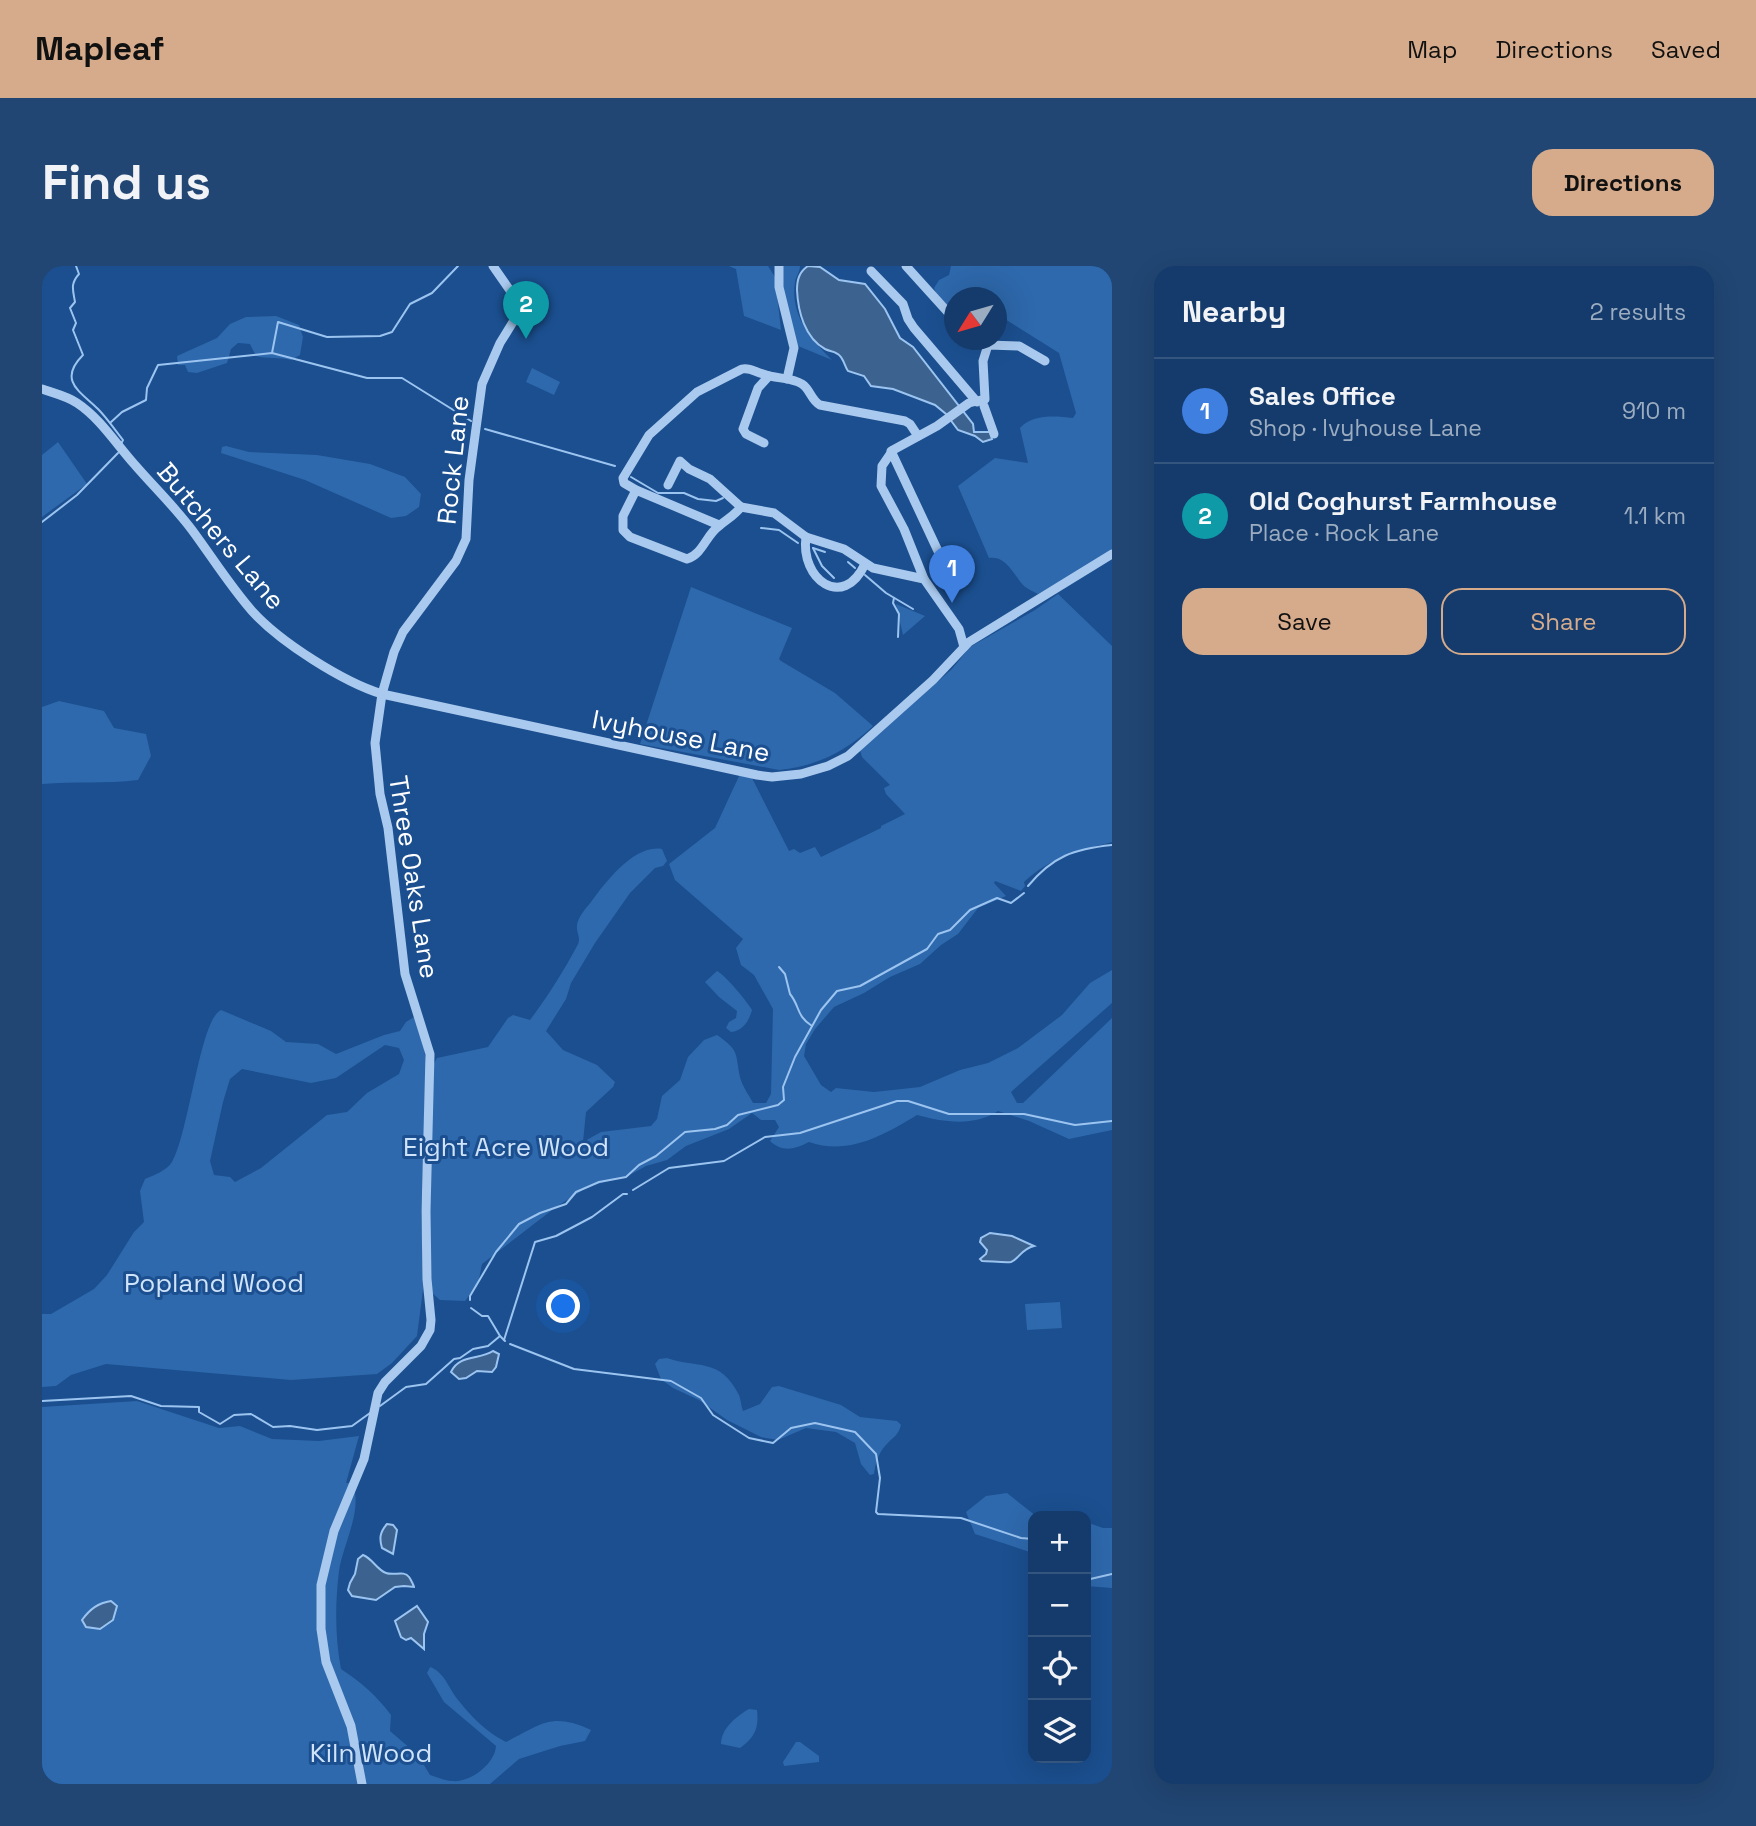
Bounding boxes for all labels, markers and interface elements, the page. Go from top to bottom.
text: Mapleaf [35,28,164,70]
text: Map [1407,34,1457,65]
text: Directions [1495,34,1613,65]
text: Saved [1651,34,1721,65]
button: Directions [1532,149,1714,216]
text: Find us [42,151,211,213]
pin: 2 [503,281,549,339]
north arrow [944,287,1007,350]
text: Nearby [1182,292,1286,331]
text: 2 results [1590,297,1686,327]
text: Sales Office [1249,379,1396,413]
street label: Rock Lane [429,394,477,526]
text: 1 [1200,396,1210,426]
text: 910 m [1622,396,1686,426]
text: Shop · Ivyhouse Lane [1249,413,1482,443]
street label: Butchers Lane [150,455,292,617]
text: Old Coghurst Farmhouse [1249,484,1557,518]
text: 2 [1198,501,1212,531]
text: 1.1 km [1624,501,1686,531]
text: Place · Rock Lane [1249,518,1439,548]
pin: 1 [929,545,975,603]
button: Save [1182,588,1427,655]
button: Share [1441,588,1686,655]
street label: Ivyhouse Lane [589,702,773,770]
street label: Three Oaks Lane [381,773,447,981]
park label: Eight Acre Wood [403,1130,609,1164]
park label: Popland Wood [124,1266,304,1300]
your location [546,1289,580,1323]
map controls [1028,1511,1091,1763]
button: + [1028,1511,1091,1574]
button: − [1028,1574,1091,1637]
button: locate [1028,1637,1091,1700]
button: layers [1028,1700,1091,1763]
park label: Kiln Wood [310,1736,432,1770]

